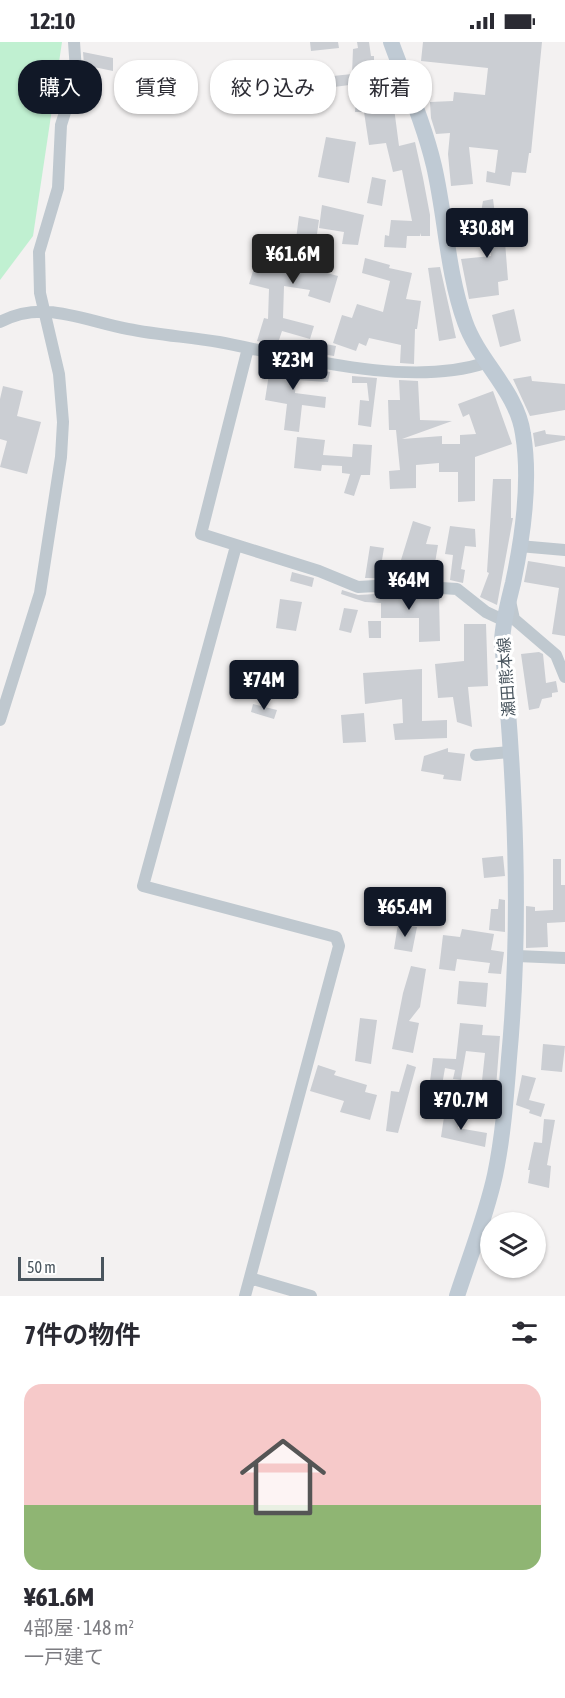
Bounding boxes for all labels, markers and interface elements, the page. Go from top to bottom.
text: 12:10 [30,8,75,34]
chip: 購入 [18,60,102,114]
chip: 賃貸 [114,60,198,114]
chip: 絞り込み [210,60,336,114]
chip: 新着 [348,60,432,114]
pin: ¥30.8M [438,208,536,259]
text: ¥30.8M [460,216,514,239]
pin: ¥61.6M [244,234,342,285]
text: ¥61.6M [266,242,320,265]
pin: ¥23M [257,340,329,391]
text: ¥23M [272,348,314,371]
pin: ¥64M [373,560,445,611]
text: ¥64M [388,568,430,591]
street label: 瀬田熊本線 [494,636,518,718]
pin: ¥74M [228,660,300,711]
text: ¥74M [243,668,285,691]
pin: ¥65.4M [356,887,454,938]
text: ¥65.4M [378,895,432,918]
pin: ¥70.7M [412,1080,510,1131]
text: ¥70.7M [434,1088,488,1111]
map controls [480,1212,546,1278]
button: layers [480,1212,546,1278]
scale bar [18,1254,104,1282]
text: 50 m [27,1258,56,1276]
icon: filters [508,1316,541,1349]
text: 7件の物件 [24,1320,140,1350]
icon: home [229,1423,337,1531]
text: ¥61.6M [24,1582,94,1612]
text: 4部屋 · 148 m² [24,1616,134,1639]
text: 一戸建て [24,1645,104,1668]

